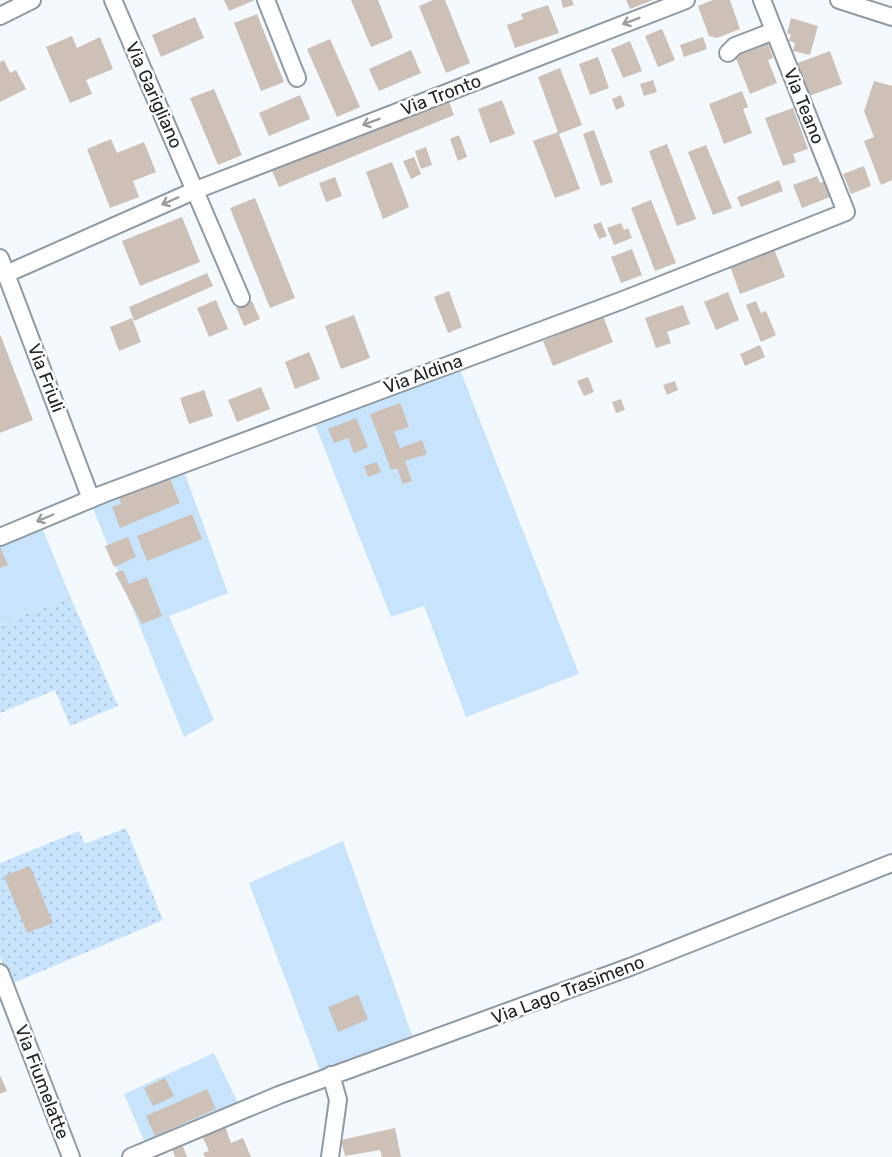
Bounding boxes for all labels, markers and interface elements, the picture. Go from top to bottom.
one-way arrow [622,16,641,27]
street label: Via Garigliano [121,38,187,152]
street label: Via Teano [779,65,829,147]
street label: Via Tronto [398,70,484,120]
one-way arrow [362,117,381,128]
one-way arrow [161,197,179,208]
street label: Via Friuli [23,341,69,415]
street label: Via Aldina [381,350,465,398]
one-way arrow [37,513,55,524]
street label: Via Lago Trasimeno [488,951,648,1029]
street label: Via Fiumelatte [10,1022,74,1142]

